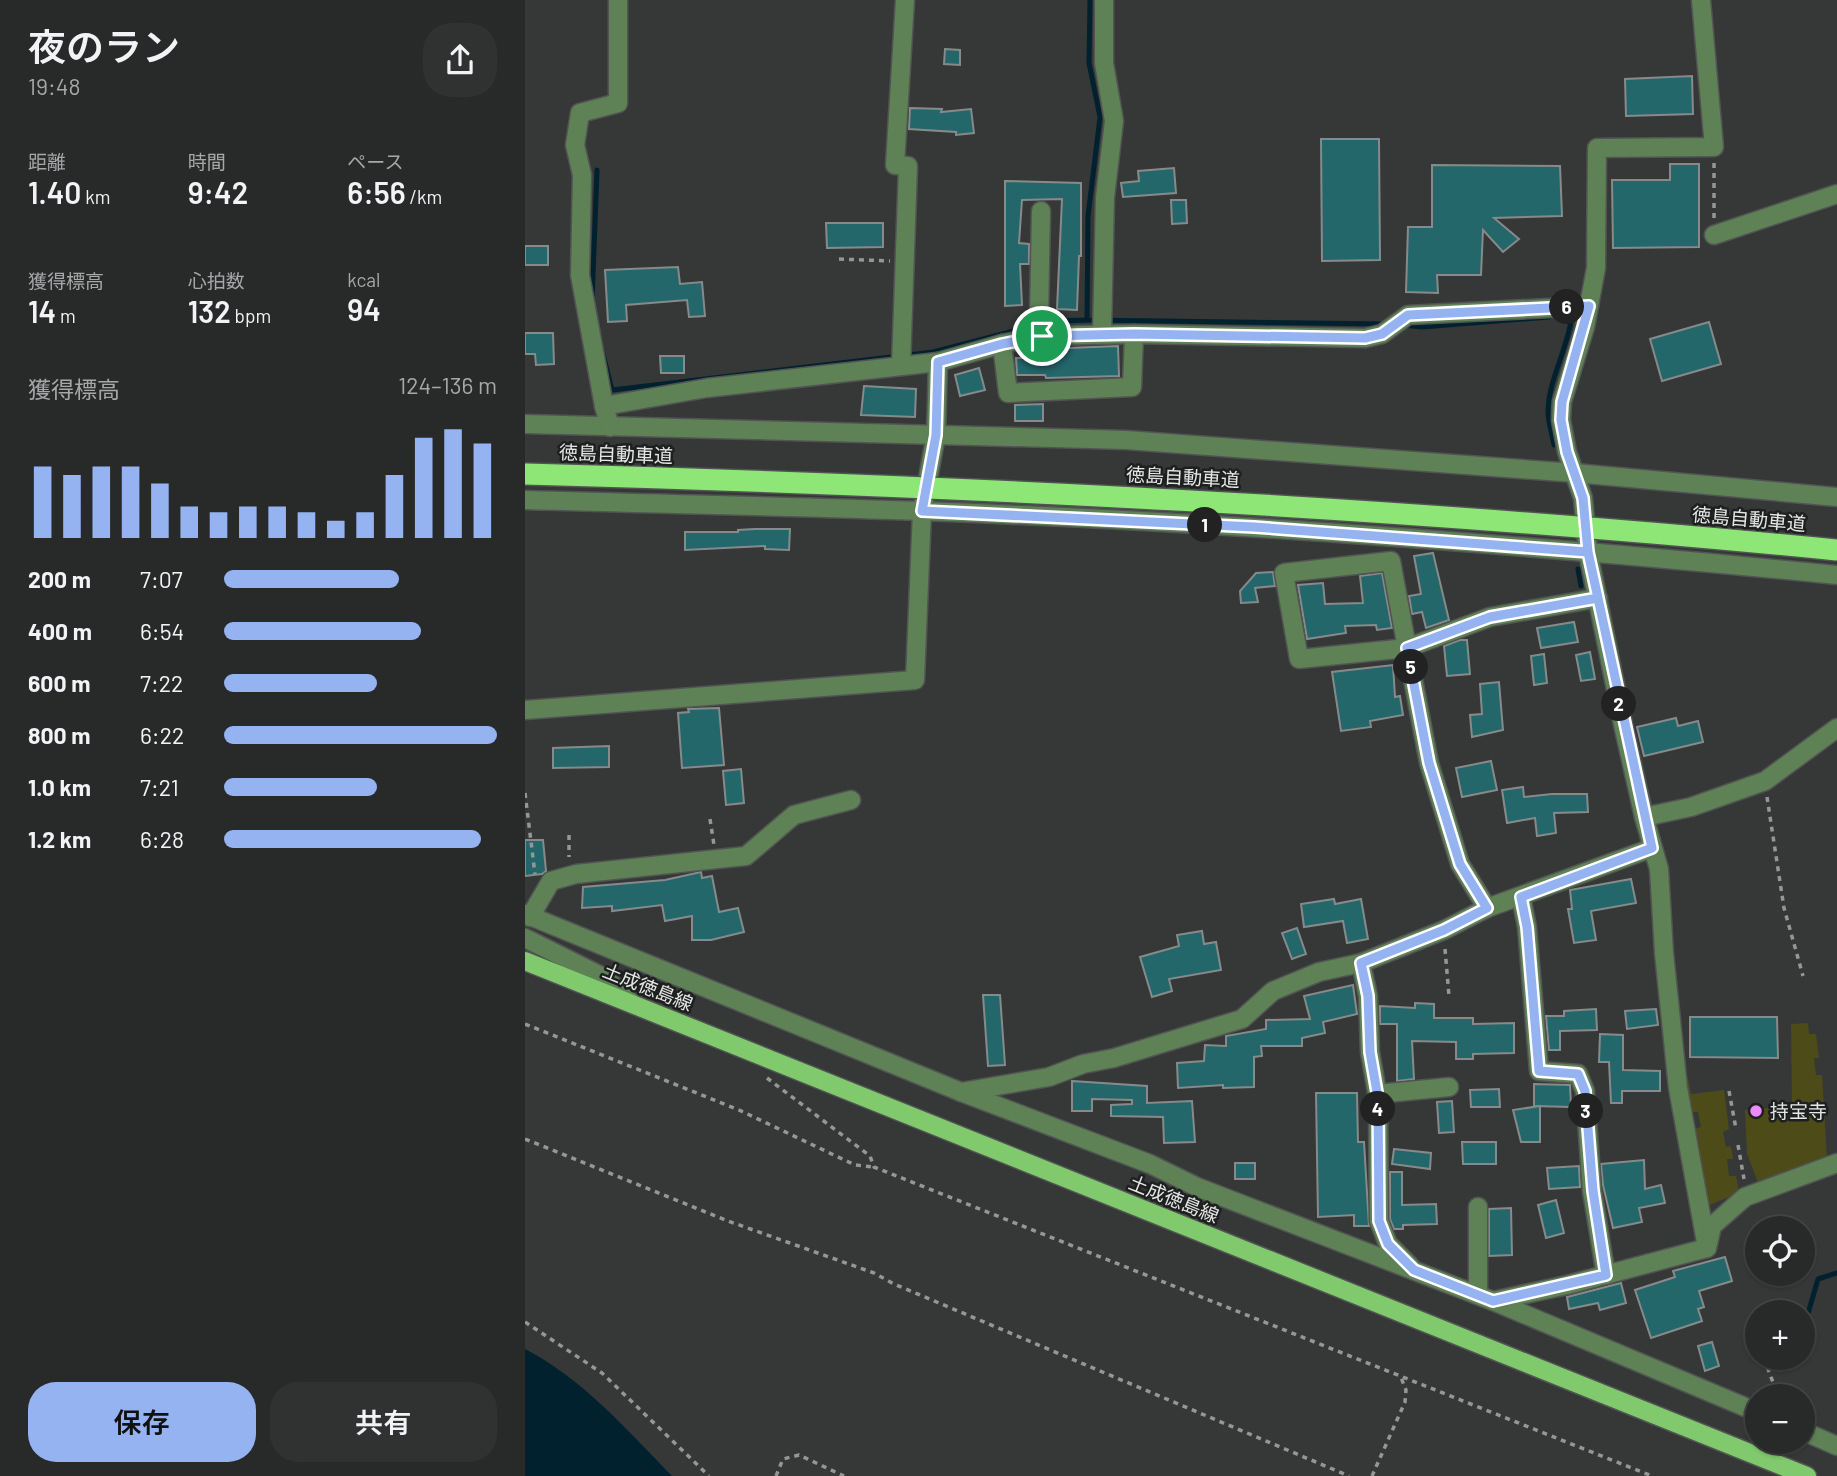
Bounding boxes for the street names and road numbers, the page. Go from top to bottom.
street label: 徳島自動車道 [559,440,673,467]
street label: 徳島自動車道 [1125,462,1241,491]
street label: 徳島自動車道 [1691,502,1807,535]
street label: 土成徳島線 [600,958,697,1015]
street label: 土成徳島線 [1126,1170,1223,1227]

